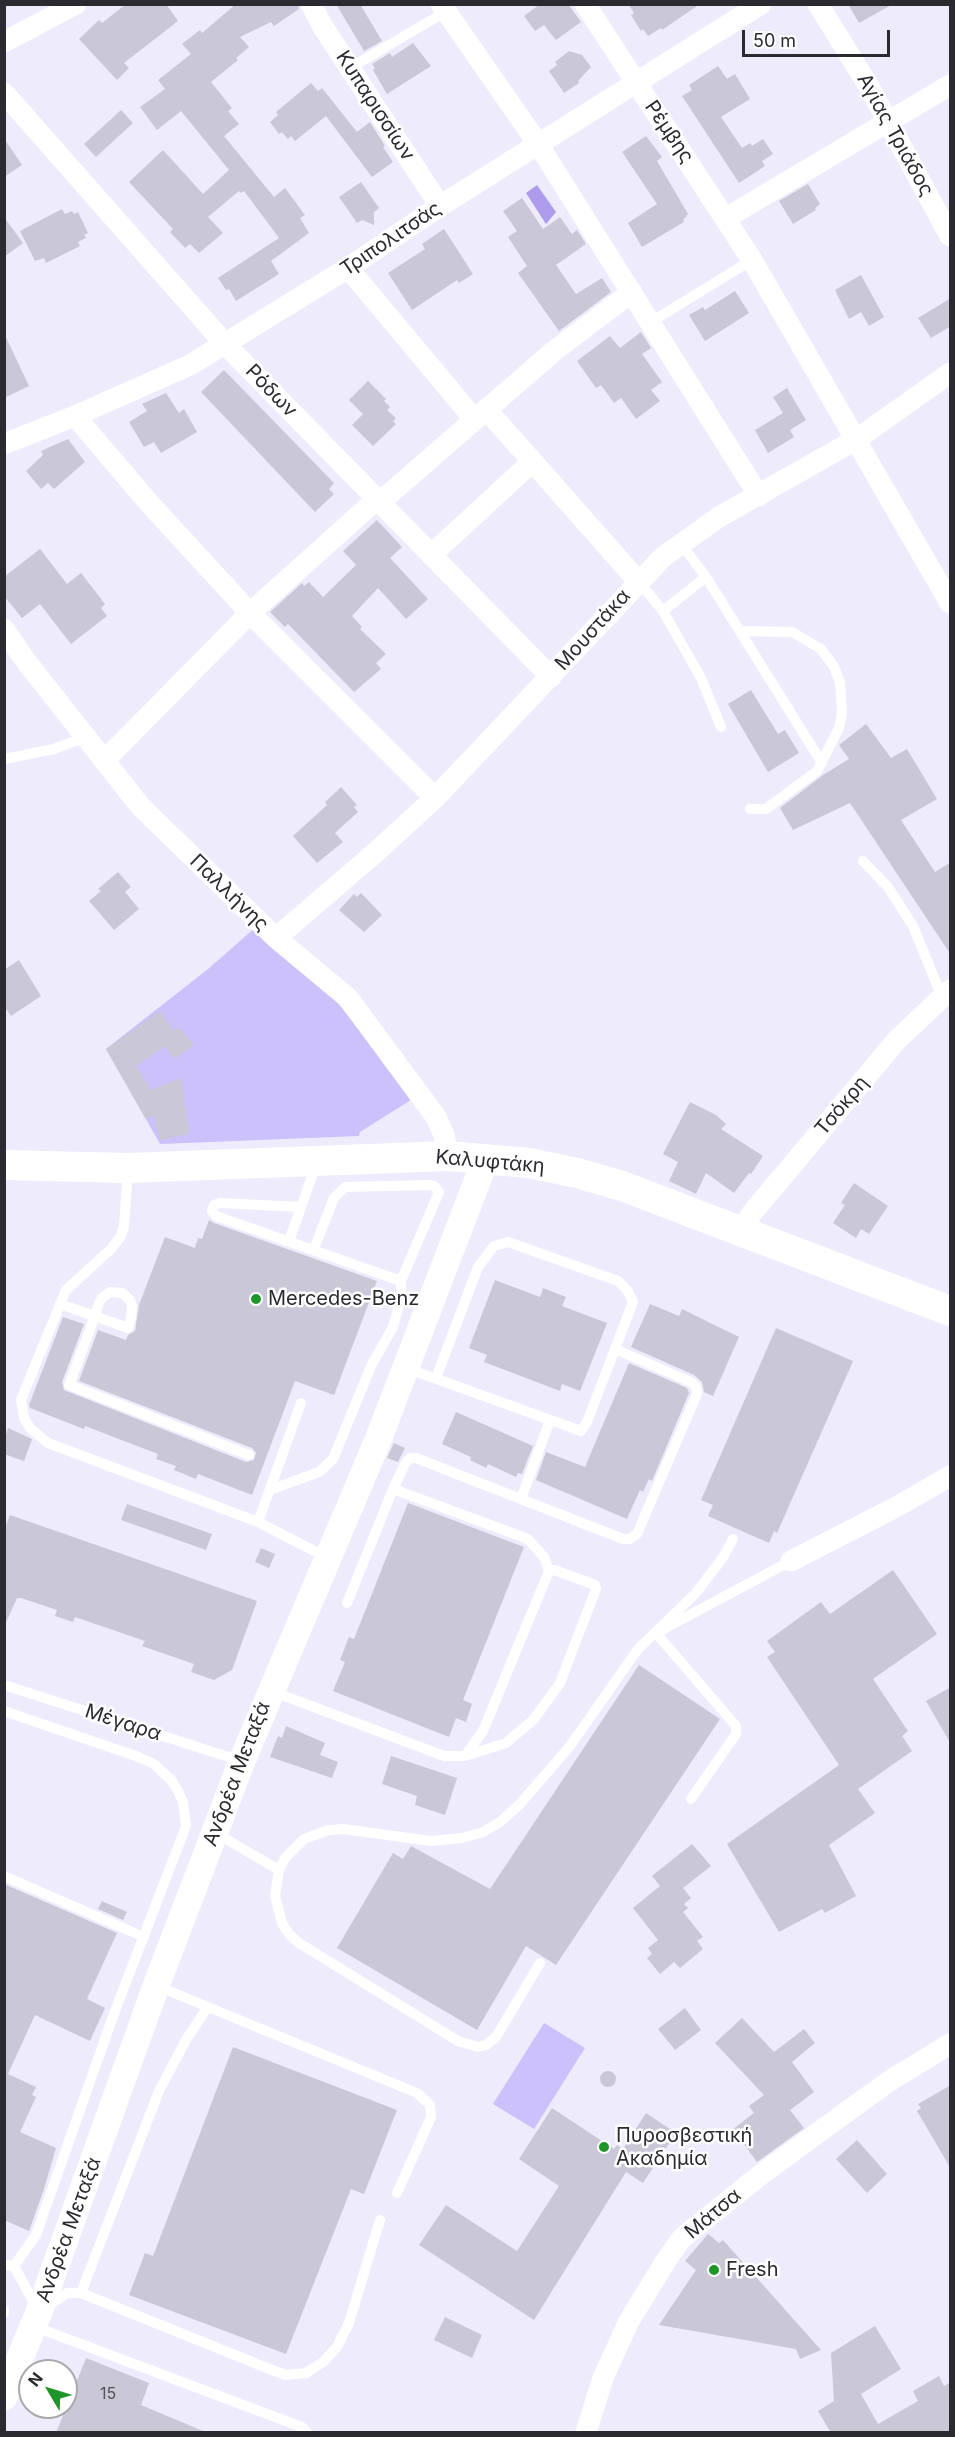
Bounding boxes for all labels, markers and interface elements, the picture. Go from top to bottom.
scale bar [745,18,894,56]
text: 50 m [753,30,796,51]
street label: Κυπαρισσίων [331,47,419,165]
street label: Αγίας Τριάδος [851,70,939,200]
street label: Ρέμβης [639,96,699,168]
street label: Τριπολιτσάς [336,197,446,281]
street label: Ρόδων [240,360,302,422]
street label: Μουστάκα [550,585,636,675]
street label: Παλλήνης [184,849,274,937]
street label: Τσόκρη [810,1071,874,1141]
street label: Καλυφτάκη [434,1145,546,1179]
place label: Mercedes-Benz [268,1287,419,1311]
marker: Mercedes-Benz [249,1292,263,1306]
street label: Ανδρέα Μεταξά [198,1698,276,1850]
street label: Μέγαρα [82,1699,164,1747]
place label: Πυροσβεστική Ακαδημία [616,2124,752,2171]
marker: Πυροσβεστική Ακαδημία [597,2140,611,2154]
street label: Ανδρέα Μεταξά [32,2154,106,2306]
street label: Μάτσα [680,2184,746,2244]
place label: Fresh [726,2258,778,2282]
marker: Fresh [707,2263,721,2277]
north arrow [18,2359,78,2419]
text: N [24,2368,47,2390]
house number: 15 [100,2384,116,2404]

